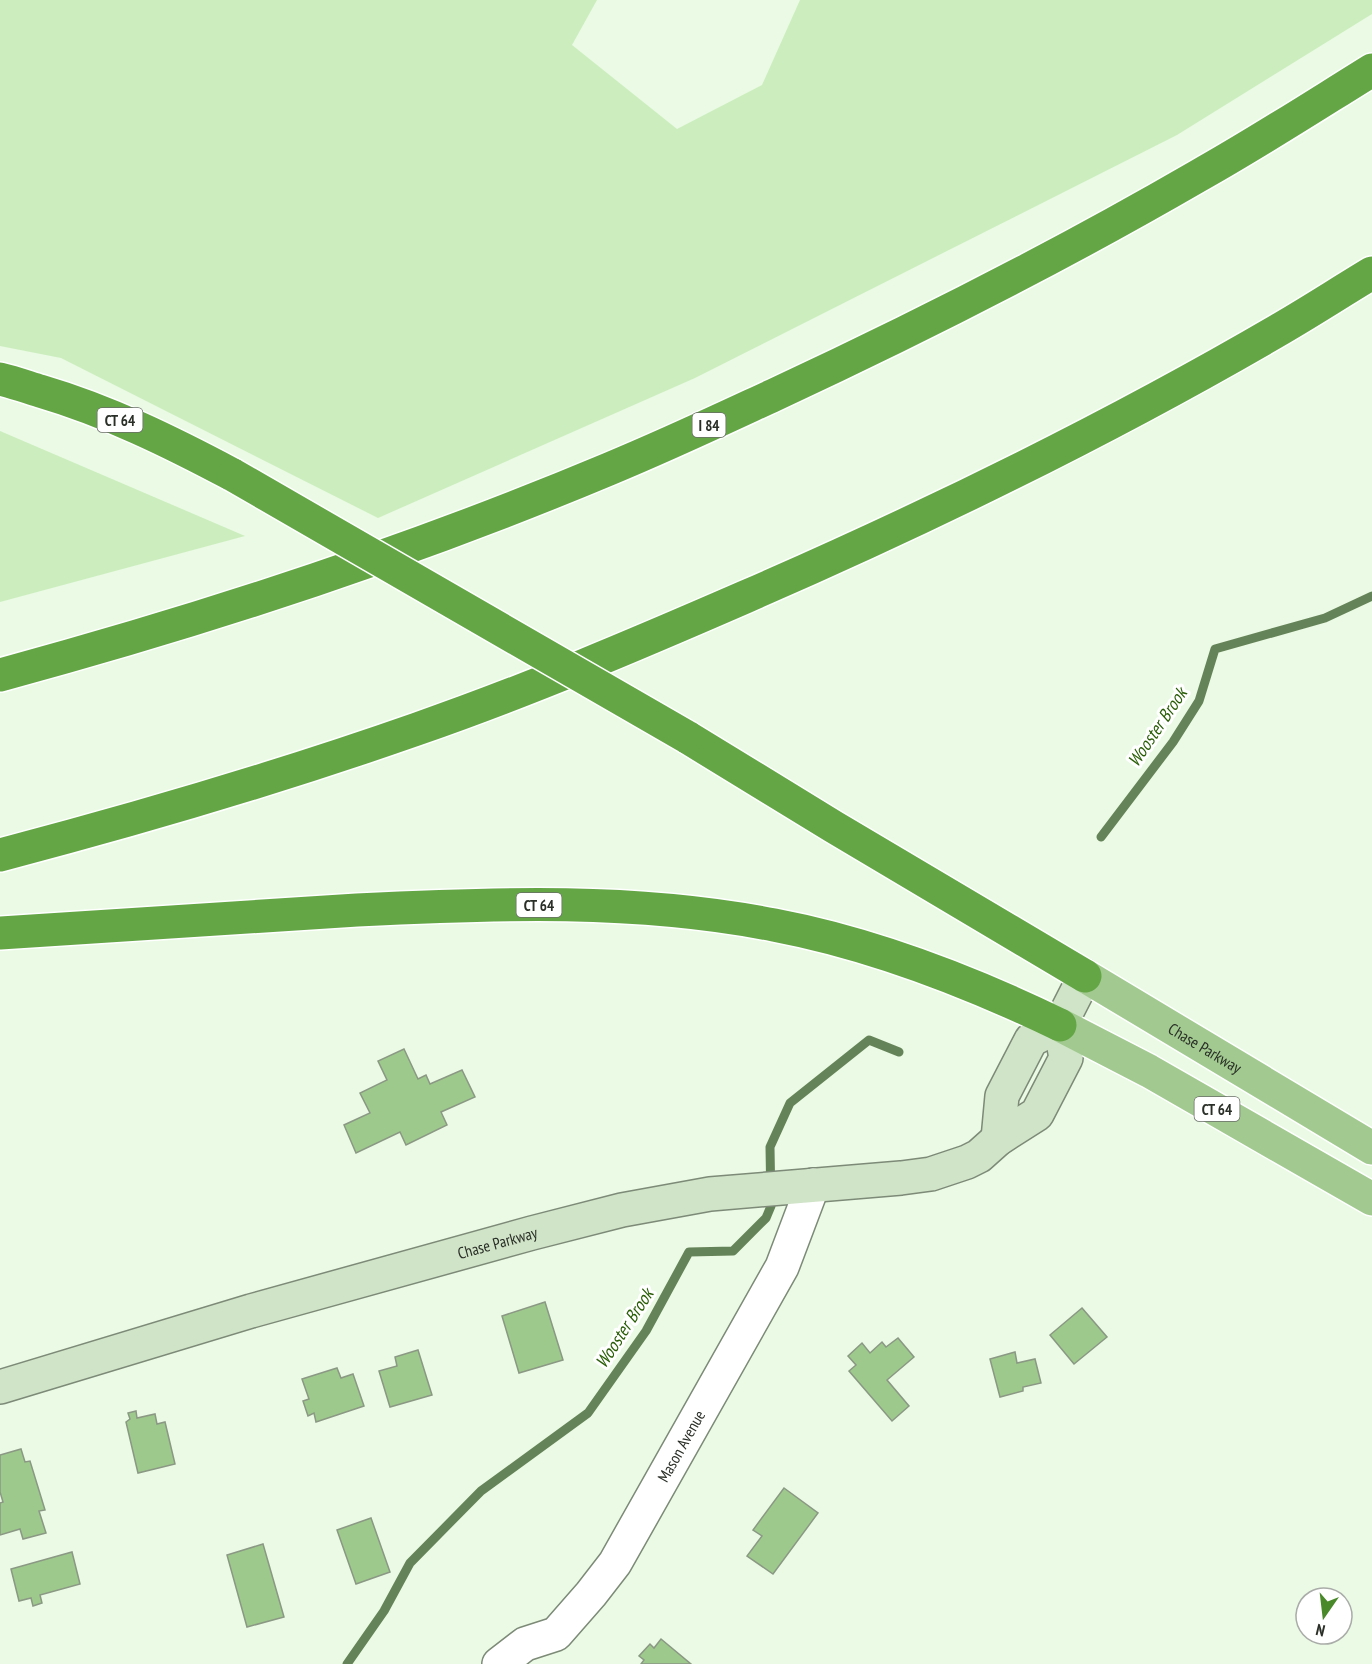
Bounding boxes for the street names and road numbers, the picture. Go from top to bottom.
road number: CT 64 [98,408,142,432]
road number: I 84 [692,413,726,437]
road number: CT 64 [516,893,562,917]
street label: Chase Parkway [1165,1018,1245,1078]
road number: CT 64 [1194,1097,1240,1121]
street label: Chase Parkway [455,1222,539,1263]
street label: Mason Avenue [653,1407,709,1486]

